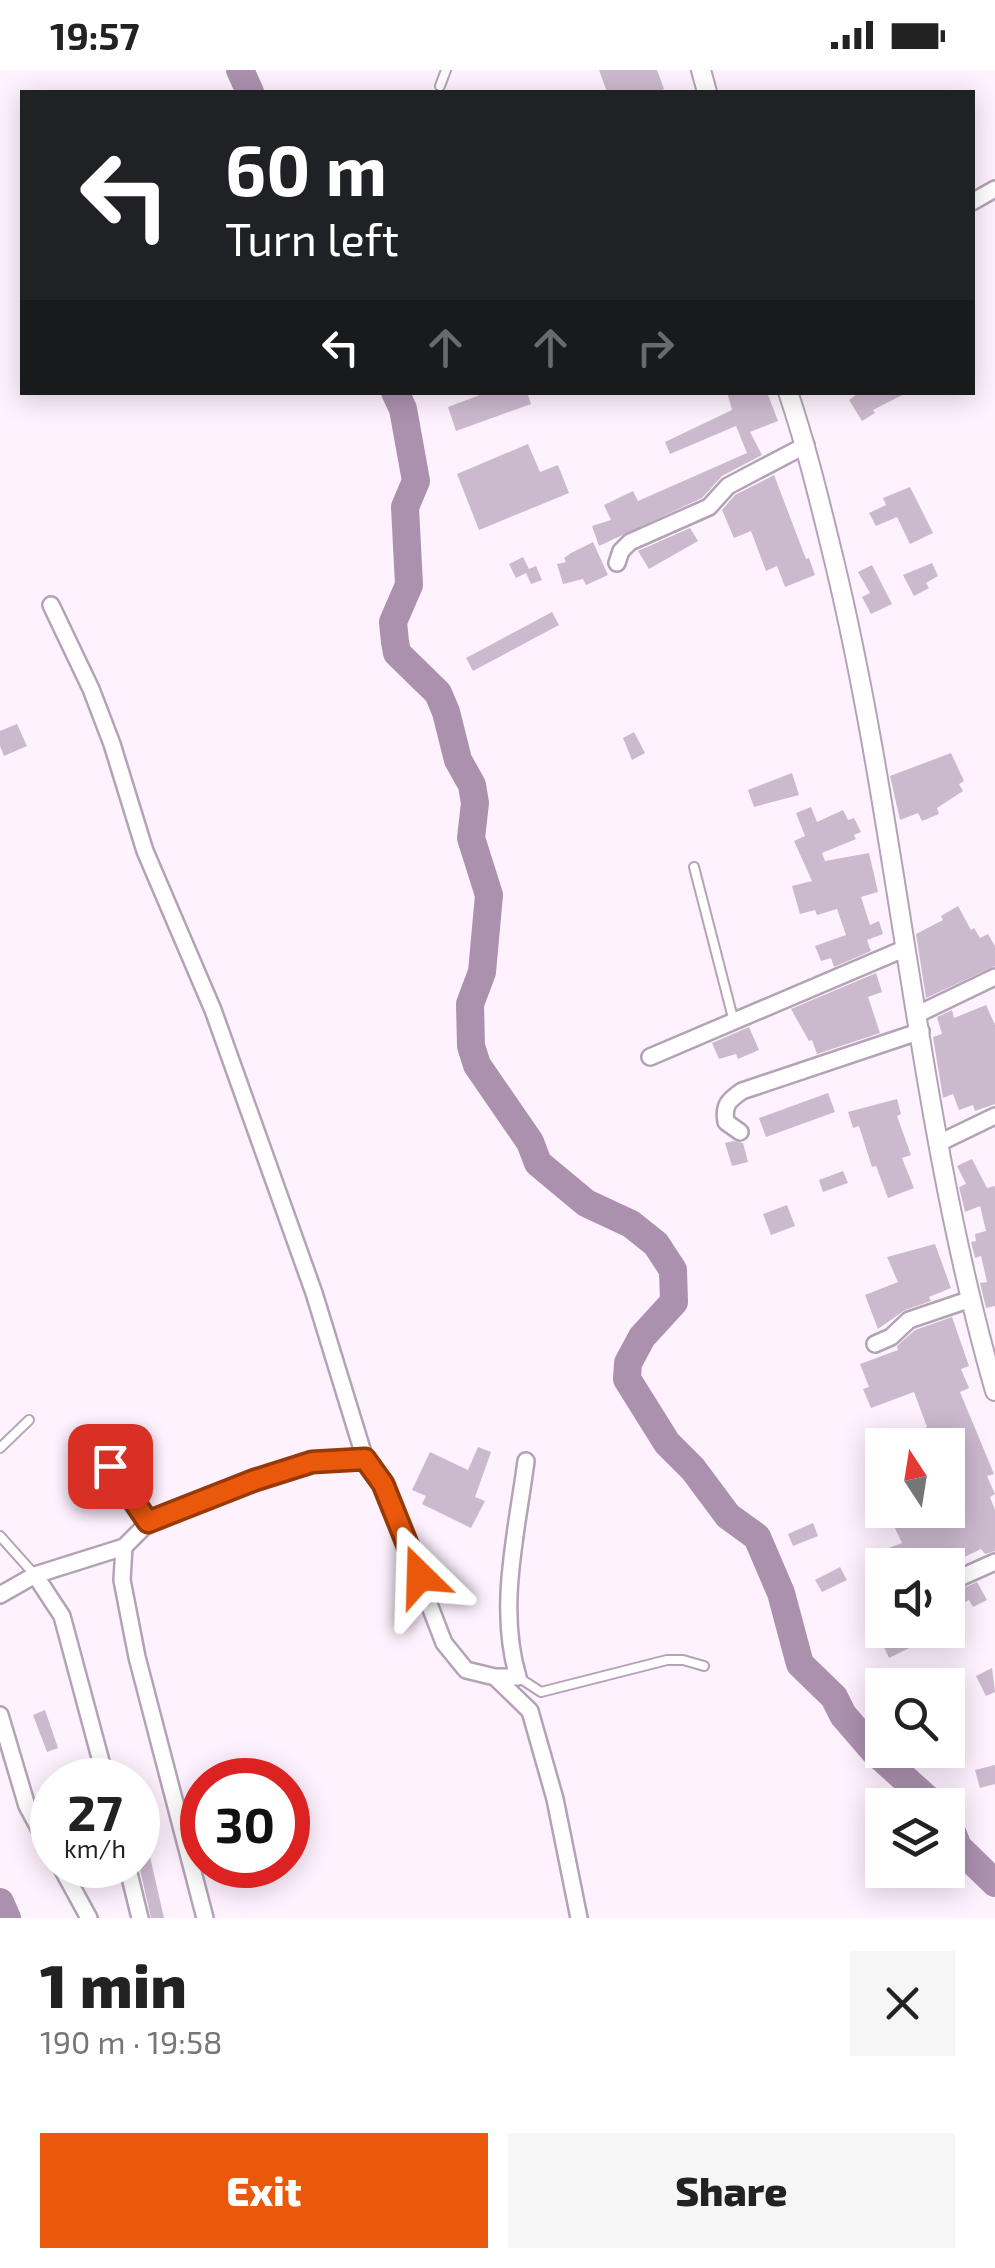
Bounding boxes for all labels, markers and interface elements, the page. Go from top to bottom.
text: 19:57 [50,12,140,58]
text: 60 m [225,126,387,210]
icon: left [60,130,190,260]
text: Turn left [225,211,399,265]
icon: left [313,320,368,375]
icon: ahead [418,320,473,375]
icon: ahead [523,320,578,375]
icon: right [628,320,683,375]
pin [68,1424,153,1509]
north arrow [865,1428,965,1528]
map controls [865,1428,965,1888]
icon: arrive [83,1439,138,1494]
position arrow [368,1524,472,1628]
button: sound [865,1548,965,1648]
button: search [865,1668,965,1768]
speed limit sign: 30 [180,1758,310,1888]
text: 27 [67,1781,123,1841]
button: layers [865,1788,965,1888]
text: km/h [64,1833,126,1863]
text: 1 min [40,1948,187,2020]
button: close [850,1951,955,2056]
text: 190 m · 19:58 [40,2022,223,2060]
button: Exit [40,2133,488,2248]
button: Share [508,2133,955,2248]

